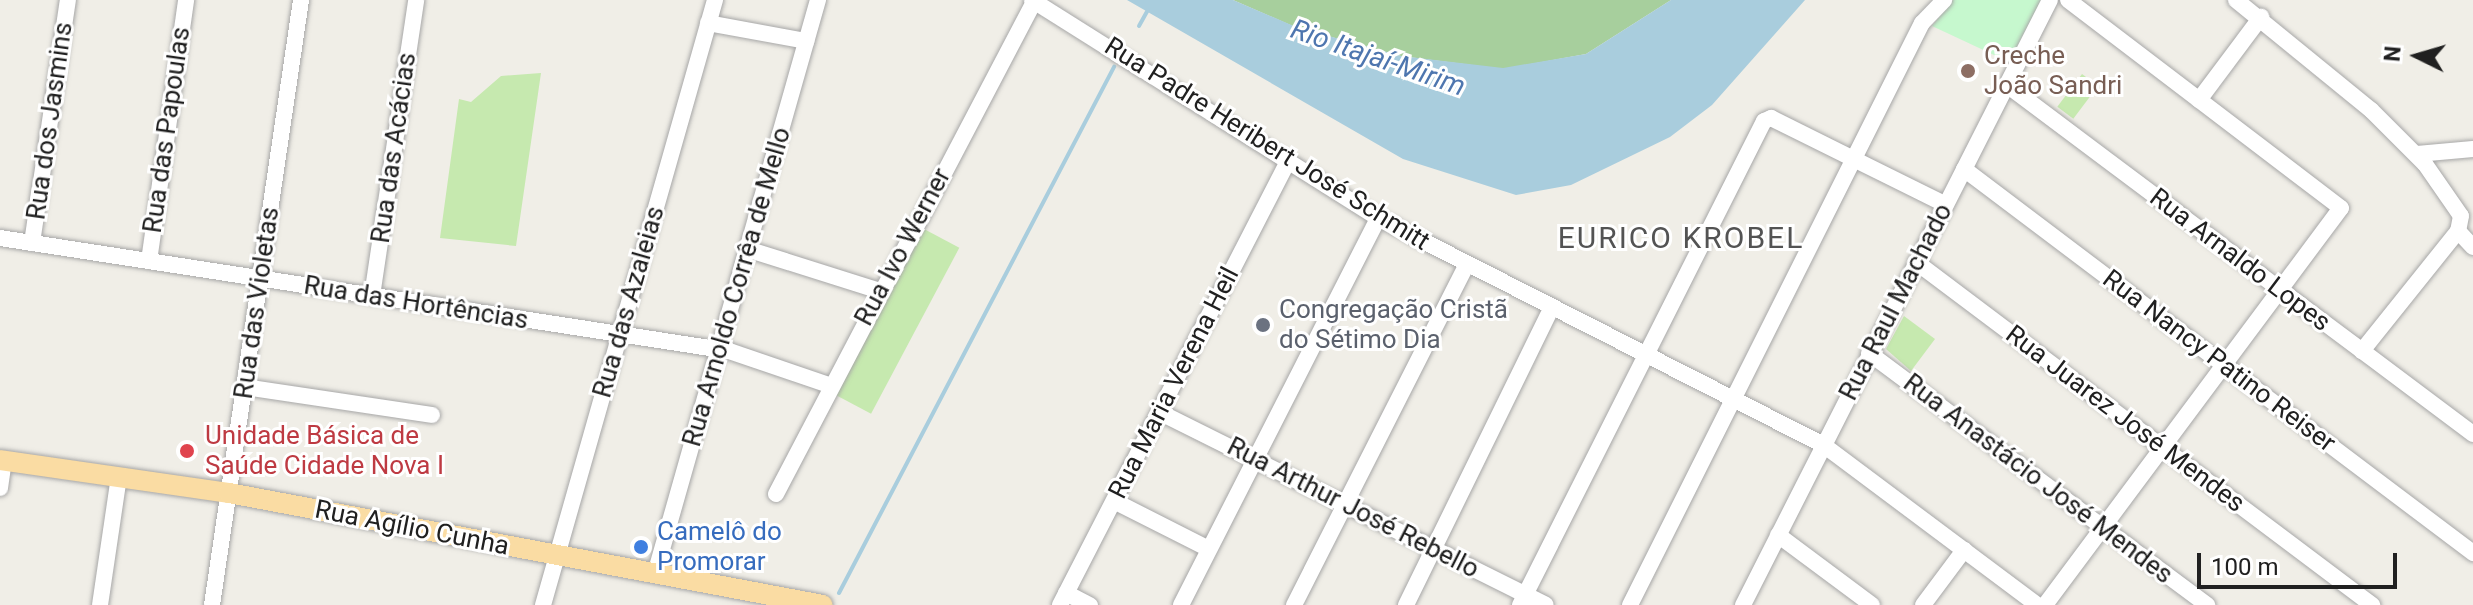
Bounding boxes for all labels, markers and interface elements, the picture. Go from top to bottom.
water label: Rio Itajaí-Mirim [1286,12,1470,104]
north arrow [2377,16,2457,96]
street label: Rua dos Jasmins [21,20,79,222]
street label: Rua das Papoulas [137,25,197,235]
street label: Rua Padre Heribert José Schmitt [1099,31,1435,257]
place label: Creche João Sandri [1984,40,2122,102]
text: N [2379,45,2406,63]
street label: Rua das Acácias [365,51,423,245]
marker: Creche João Sandri [1959,62,1977,80]
street label: Rua Arnoldo Corrêa de Mello [676,124,798,450]
street label: Rua Ivo Werner [848,163,958,331]
street label: Rua Arnaldo Lopes [2144,182,2336,338]
street label: Rua Raul Machado [1833,198,1959,406]
street label: Rua das Azaleias [587,203,671,401]
street label: Rua das Violetas [228,205,286,401]
district label: EURICO KROBEL [1558,220,1804,256]
street label: Rua Maria Verena Heil [1102,262,1246,504]
street label: Rua Nancy Patino Reiser [2096,263,2342,459]
street label: Rua das Hortências [302,270,530,336]
place label: Congregação Cristã do Sétimo Dia [1279,294,1508,356]
marker: Congregação Cristã do Sétimo Dia [1254,316,1272,334]
street label: Rua Juarez José Mendes [1999,319,2251,519]
street label: Rua Anastácio José Mendes [1897,367,2179,591]
place label: Unidade Básica de Saúde Cidade Nova I [205,420,444,482]
street label: Rua Arthur José Rebello [1222,431,1484,585]
marker: Unidade Básica de Saúde Cidade Nova I [176,440,198,462]
street label: Rua Agílio Cunha [312,494,512,562]
place label: Camelô do Promorar [657,516,782,578]
scale bar [2201,537,2401,587]
marker: Camelô do Promorar [632,538,650,556]
text: 100 m [2211,553,2278,581]

